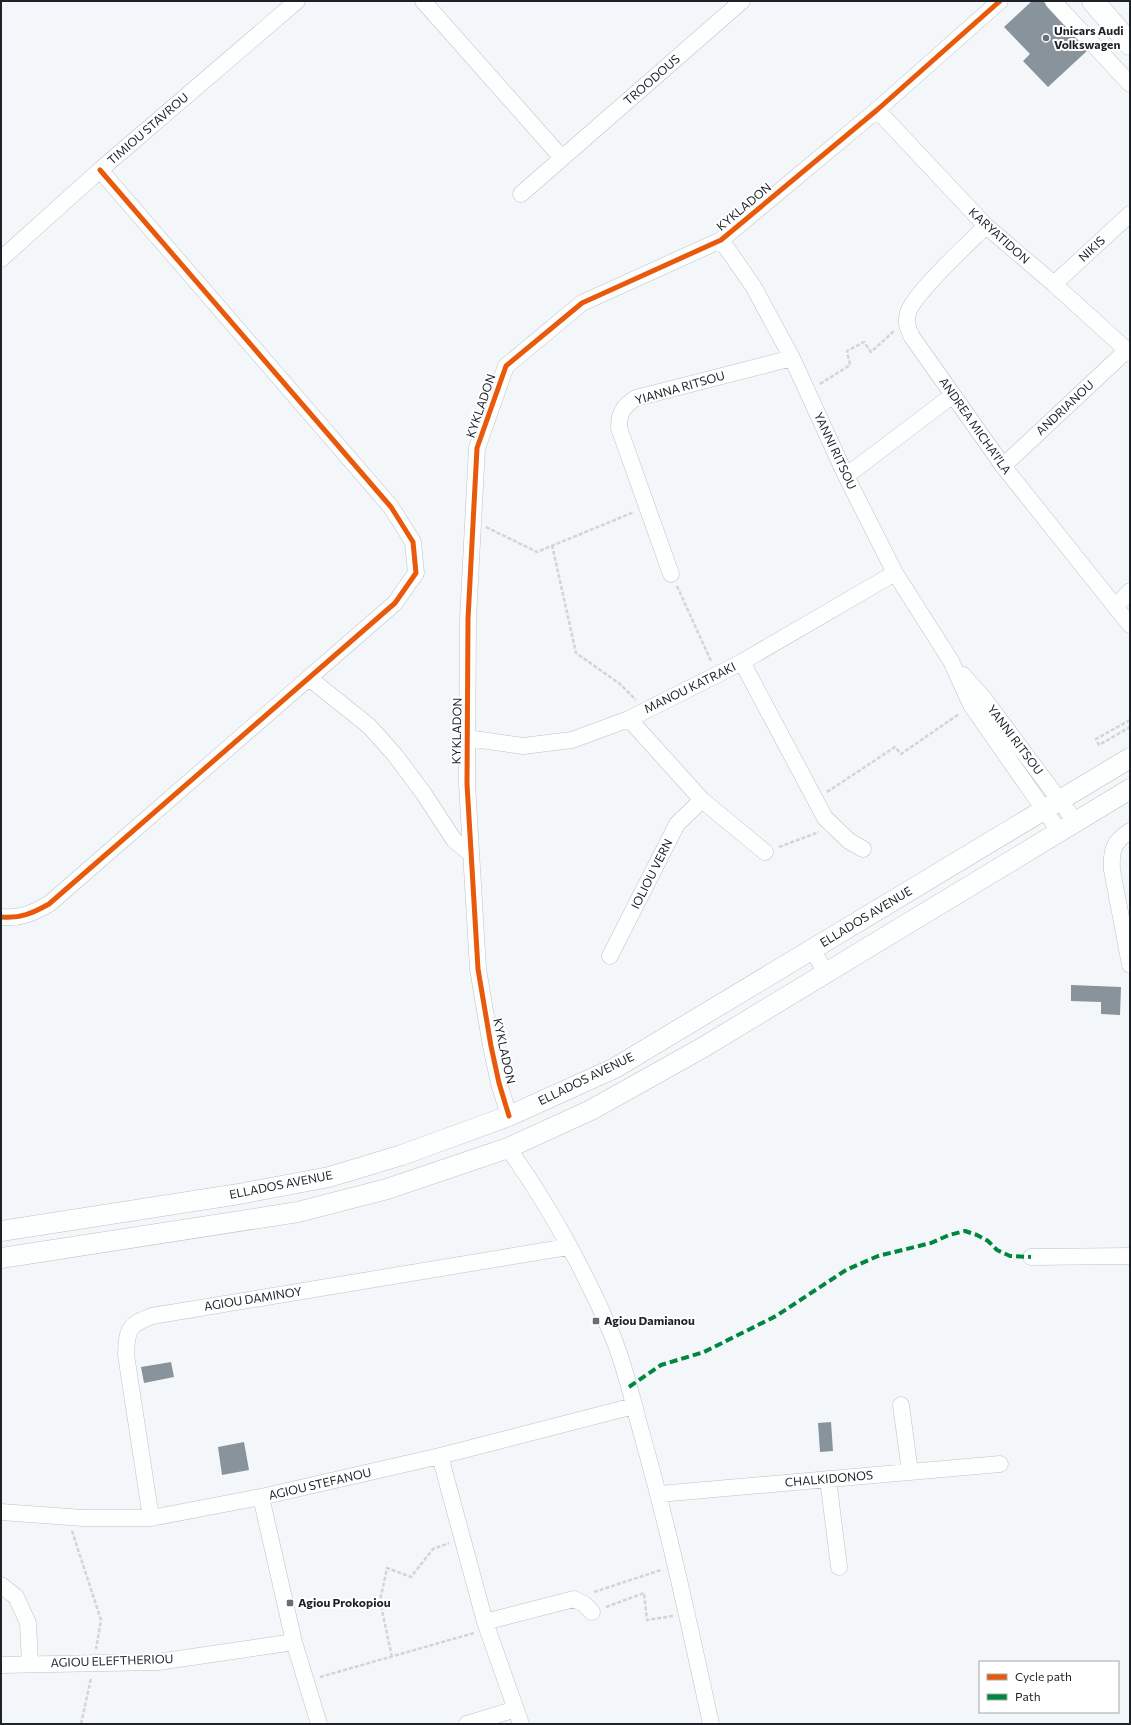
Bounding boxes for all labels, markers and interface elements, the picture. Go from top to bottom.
place label: Unicars Audi Volkswagen [1054,23,1124,51]
marker: Unicars Audi Volkswagen [1041,33,1051,43]
street label: TROODOUS [620,51,682,107]
street label: TIMIOU STAVROU [104,89,191,167]
street label: KYKLADON [713,179,773,233]
street label: KARYATIDON [966,204,1033,266]
street label: NIKIS [1075,233,1107,264]
street label: YIANNA RITSOU [633,368,726,407]
street label: KYKLADON [463,372,498,440]
street label: ANDREA MICHA'I'LA [937,374,1015,477]
street label: ANDRIANOU [1033,377,1096,437]
street label: YANNI RITSOU [812,410,860,491]
street label: MANOU KATRAKI [641,659,738,715]
street label: KYKLADON [448,697,464,764]
street label: YANNI RITSOU [985,702,1047,777]
street label: IOLIOU VERN [627,836,675,911]
street label: ELLADOS AVENUE [817,883,914,949]
street label: KYKLADON [491,1017,519,1085]
street label: ELLADOS AVENUE [535,1049,636,1107]
street label: ELLADOS AVENUE [228,1167,334,1201]
street label: AGIOU DAMINOY [203,1283,303,1313]
place label: Agiou Damianou [604,1313,695,1327]
marker: Agiou Damianou [591,1316,601,1326]
street label: AGIOU STEFANOU [267,1464,372,1502]
street label: CHALKIDONOS [784,1467,874,1489]
place label: Agiou Prokopiou [298,1595,391,1609]
marker: Agiou Prokopiou [285,1598,295,1608]
street label: AGIOU ELEFTHERIOU [50,1651,174,1669]
legend [979,1661,1119,1713]
text: Cycle path [1015,1669,1072,1683]
text: Path [1015,1689,1041,1703]

